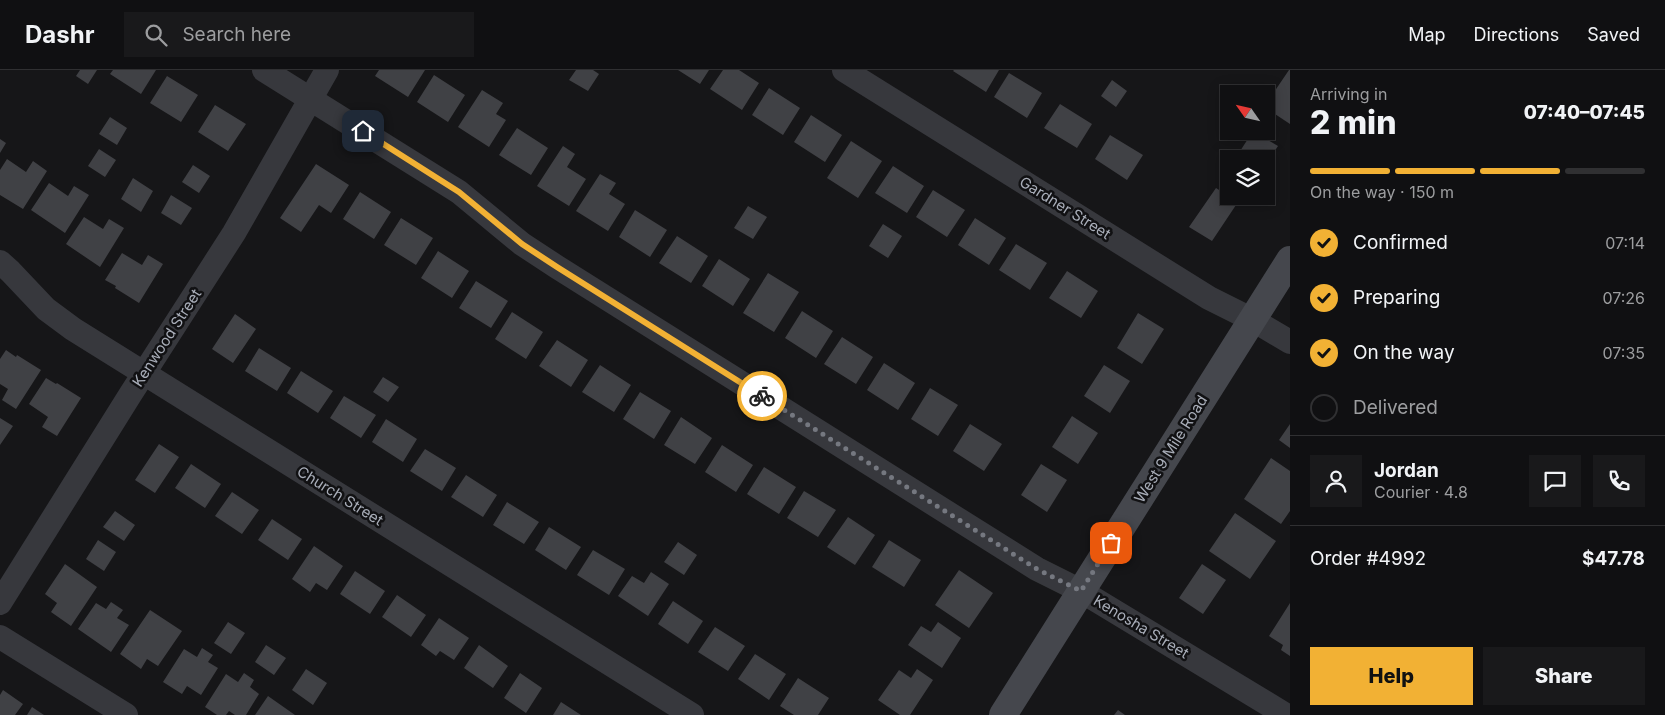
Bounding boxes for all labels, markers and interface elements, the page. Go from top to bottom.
search box [124,12,474,57]
text: Dashr [25,20,94,49]
icon: search [142,21,170,49]
text: Search here [182,23,291,46]
text: Map [1408,24,1446,45]
text: Directions [1474,24,1559,45]
text: Saved [1587,24,1640,45]
text: Arriving in [1310,84,1387,104]
north arrow [1220,85,1275,140]
map controls [1220,85,1275,205]
text: 07:40–07:45 [1524,101,1645,124]
text: 2 min [1310,103,1396,142]
pin [342,110,384,152]
icon: home [349,117,377,145]
button: layers [1220,150,1275,205]
street label: Gardner Street [1016,172,1114,243]
text: On the way · 150 m [1310,182,1454,202]
icon: check [1310,229,1338,257]
text: Confirmed [1353,231,1448,254]
text: 07:14 [1605,233,1645,253]
icon: check [1310,284,1338,312]
street label: Kenwood Street [128,285,205,390]
text: Preparing [1353,286,1440,309]
text: 07:26 [1602,288,1645,308]
icon: check [1310,339,1338,367]
text: On the way [1353,341,1455,364]
text: 07:35 [1602,343,1645,363]
courier [737,371,787,421]
icon: bike [748,382,776,410]
street label: West 9 Mile Road [1130,391,1211,506]
text: Delivered [1353,396,1438,419]
button: person [1310,455,1362,507]
button: chat [1529,455,1581,507]
button: phone [1593,455,1645,507]
text: Jordan [1374,459,1439,482]
street label: Church Street [294,462,387,530]
text: Courier · 4.8 [1374,482,1468,502]
pin [1090,522,1132,564]
icon: bag [1097,529,1125,557]
text: Order #4992 [1310,547,1426,570]
text: $47.78 [1582,547,1645,570]
street label: Kenosha Street [1090,591,1192,663]
button: Help [1310,647,1473,705]
button: Share [1483,647,1645,705]

